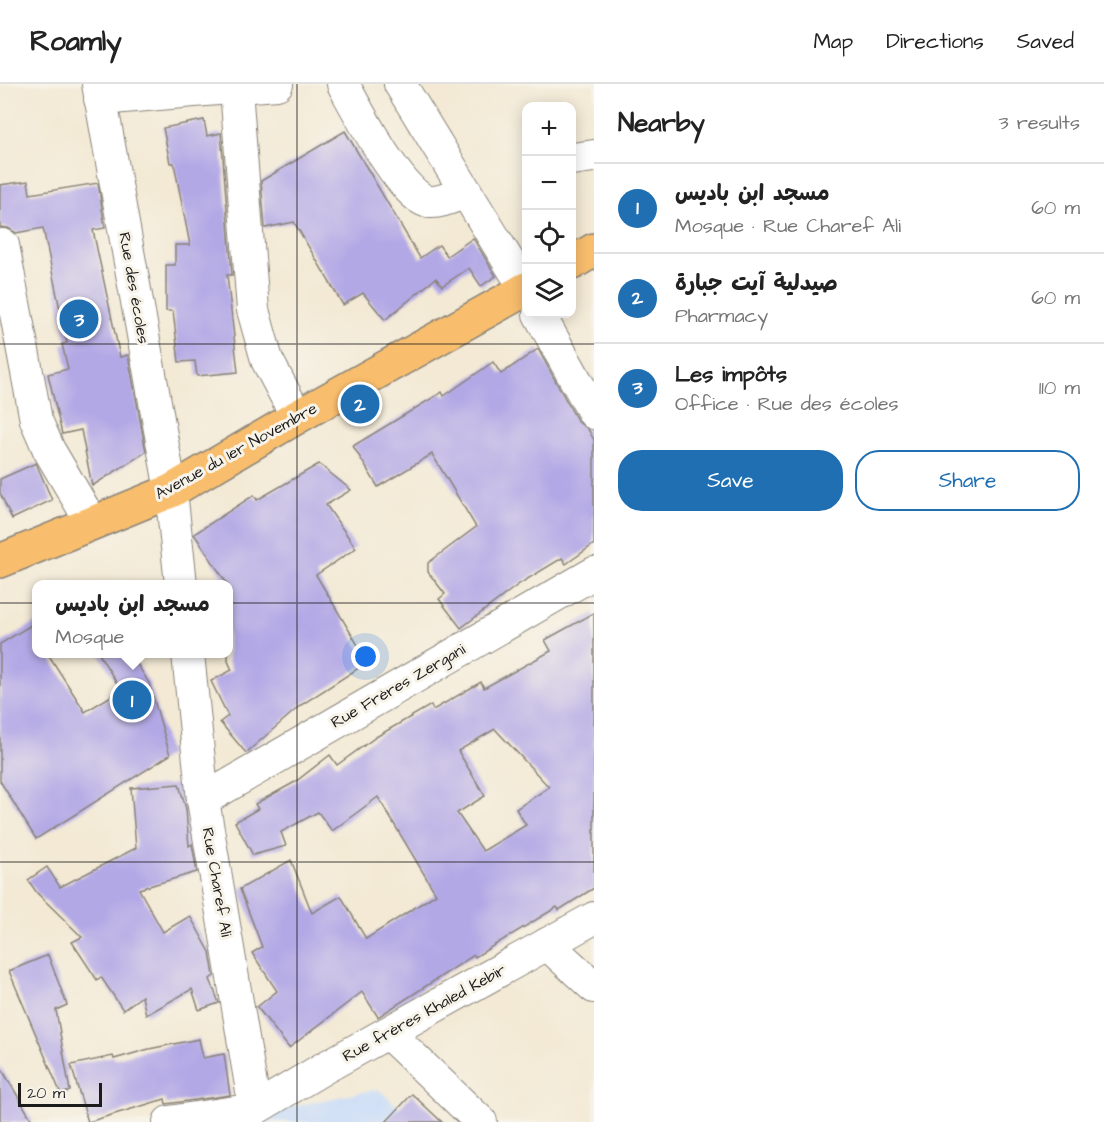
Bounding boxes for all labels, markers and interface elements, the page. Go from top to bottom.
text: Roamly [30,22,122,61]
text: Map [813,27,853,56]
text: Directions [886,27,984,56]
text: Saved [1017,27,1074,56]
map controls [522,102,576,318]
button: + [522,102,576,156]
text: Nearby [618,105,705,141]
text: 3 results [998,109,1080,137]
button: − [522,156,576,210]
text: مسجد ابن باديس [675,178,829,209]
text: 1 [636,194,639,222]
text: 60 m [1031,194,1080,222]
button: locate [522,210,576,264]
text: Mosque · Rue Charef Ali [675,212,901,240]
street label: Rue des écoles [113,231,155,345]
button: layers [522,264,576,318]
text: صيدلية آيت جبارة [675,268,838,299]
text: 2 [632,284,643,312]
text: 60 m [1031,284,1080,312]
pin: 3 [60,296,98,342]
text: Pharmacy [675,302,768,330]
text: Les impôts [675,359,787,390]
text: 3 [632,374,643,402]
text: 110 m [1039,374,1080,402]
pin: 2 [340,382,380,426]
text: Office · Rue des écoles [675,390,899,418]
street label: Avenue du 1er Novembre [151,397,321,505]
button: Save [618,450,843,511]
button: Share [855,450,1080,511]
popup [32,580,233,658]
text: مسجد ابن باديس [55,589,210,620]
text: Mosque [55,623,124,651]
street label: Rue Frères Zergani [327,638,470,734]
your location [351,642,380,671]
pin: 1 [112,678,152,722]
street label: Rue Charef Ali [197,826,238,939]
street label: Rue frères Khaled Kebir [338,959,510,1067]
scale bar [18,1080,102,1108]
text: 20 m [27,1082,65,1104]

